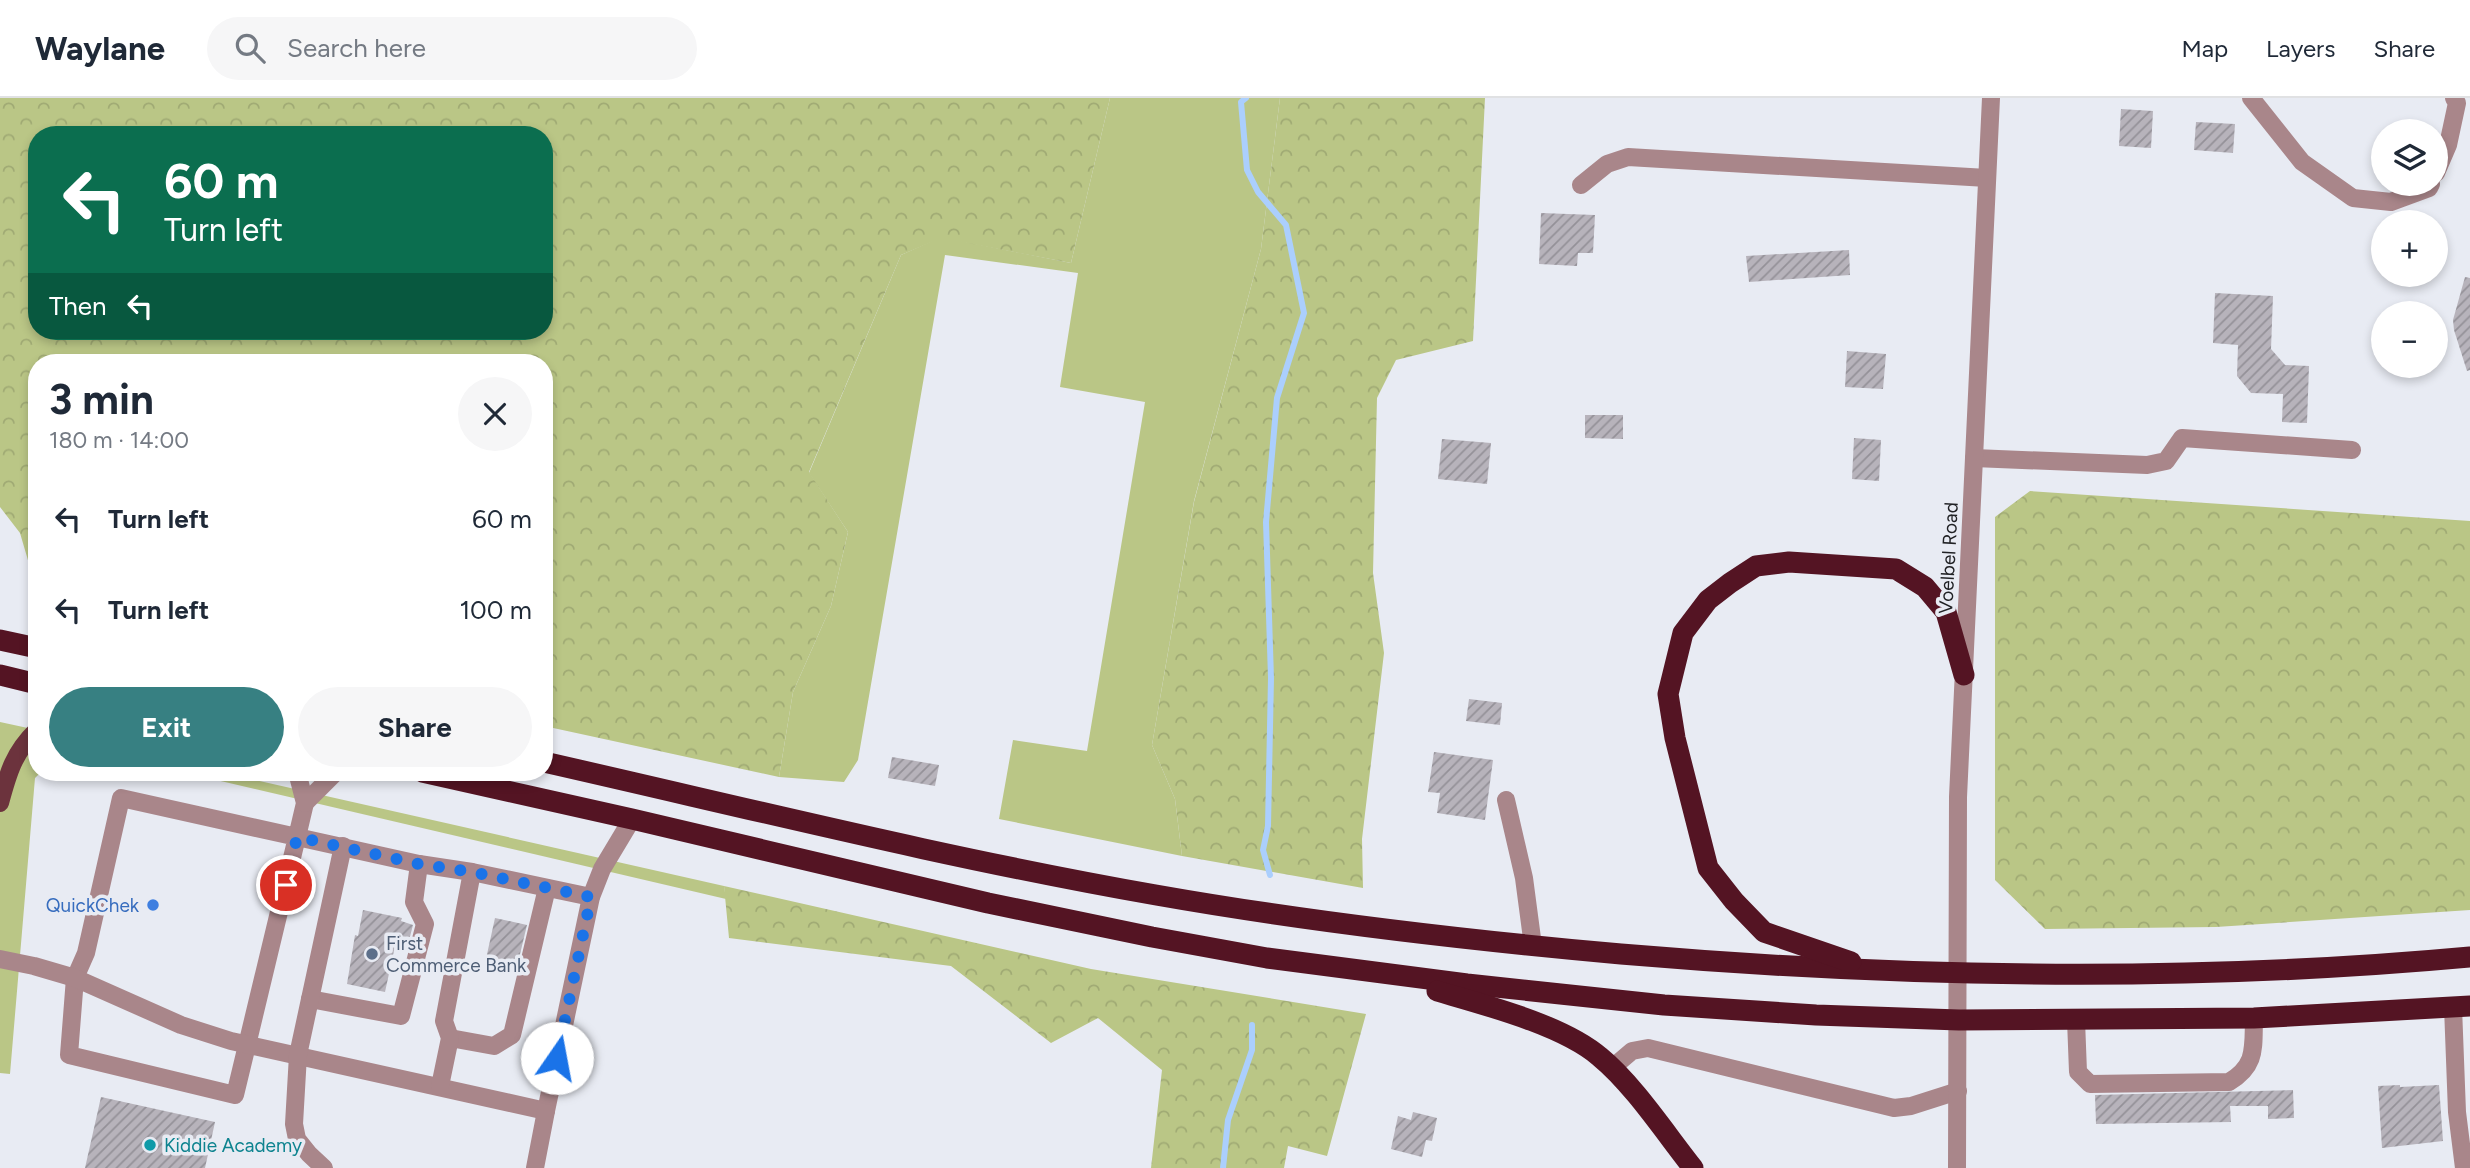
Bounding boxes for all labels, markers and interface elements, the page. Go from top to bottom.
search box [207,17,697,80]
text: Waylane [35,29,165,68]
icon: search [231,29,269,67]
text: Search here [287,32,426,64]
text: Map [2181,34,2228,63]
text: Layers [2266,34,2335,63]
text: Share [2373,34,2435,63]
map controls [2371,119,2448,378]
button: layers [2371,119,2448,196]
text: 60 m [164,151,279,210]
icon: left [49,154,140,245]
button: + [2371,210,2448,287]
text: Turn left [164,211,283,249]
icon: left [121,287,159,325]
text: Then [49,290,107,322]
button: − [2371,301,2448,378]
text: 3 min [49,374,154,425]
button: close [458,377,532,451]
text: 180 m · 14:00 [49,426,189,454]
icon: left [49,500,87,538]
street label: Voelbel Road [1934,501,1963,615]
text: Turn left [108,503,209,535]
text: 60 m [472,503,532,535]
icon: left [49,591,87,629]
text: Turn left [108,594,209,626]
text: 100 m [459,594,532,626]
button: Exit [49,687,284,767]
button: Share [298,687,532,767]
pin [256,855,316,915]
icon: arrive [267,866,305,904]
place label: QuickChek [46,894,140,917]
marker: QuickChek [145,897,161,913]
place label: First Commerce Bank [386,932,527,977]
marker: First Commerce Bank [364,946,380,962]
position arrow [520,1021,594,1095]
place label: Kiddie Academy [164,1134,302,1157]
marker: Kiddie Academy [142,1137,158,1153]

